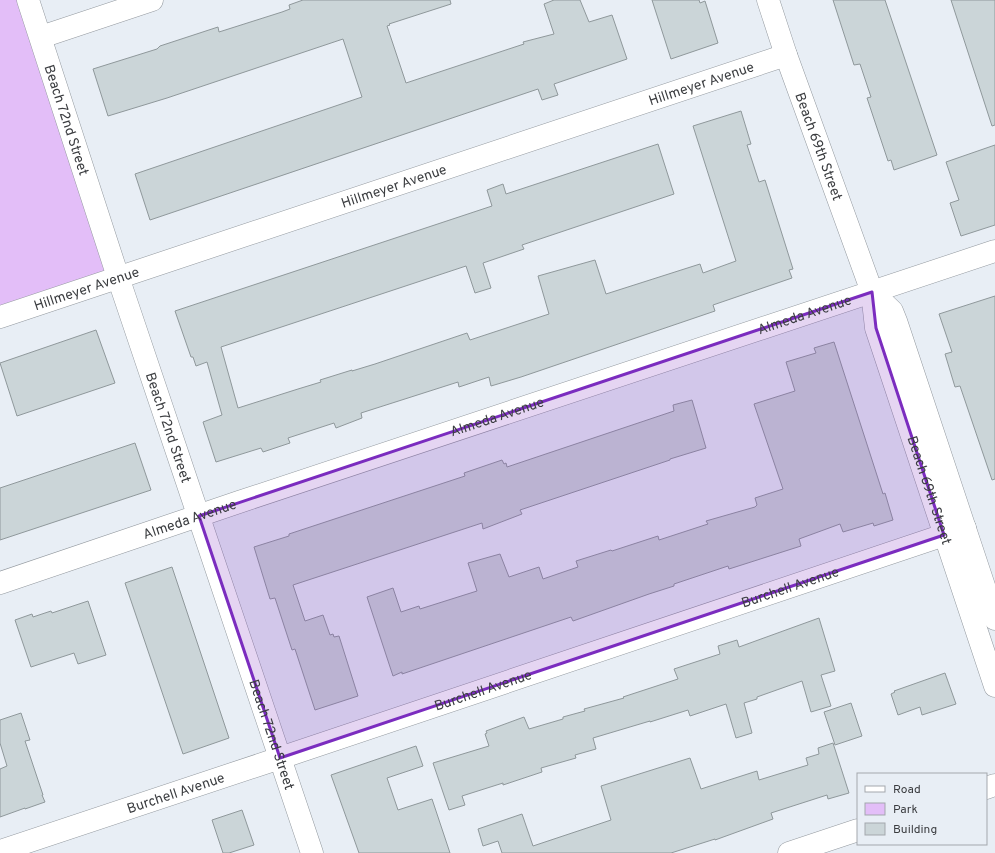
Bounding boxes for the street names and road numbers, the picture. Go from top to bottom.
street label: Hillmeyer Avenue [647,59,756,110]
street label: Beach 72nd Street [40,63,91,178]
street label: Beach 69th Street [790,91,845,203]
street label: Hillmeyer Avenue [339,162,449,213]
street label: Hillmeyer Avenue [32,264,142,315]
street label: Almeda Avenue [756,292,854,339]
street label: Beach 72nd Street [141,370,194,485]
street label: Almeda Avenue [448,394,546,441]
street label: Beach 69th Street [902,434,954,547]
street label: Almeda Avenue [141,496,239,544]
street label: Burchell Avenue [739,564,841,612]
street label: Burchell Avenue [432,667,534,716]
street label: Beach 72nd Street [244,678,297,792]
street label: Burchell Avenue [125,770,227,818]

